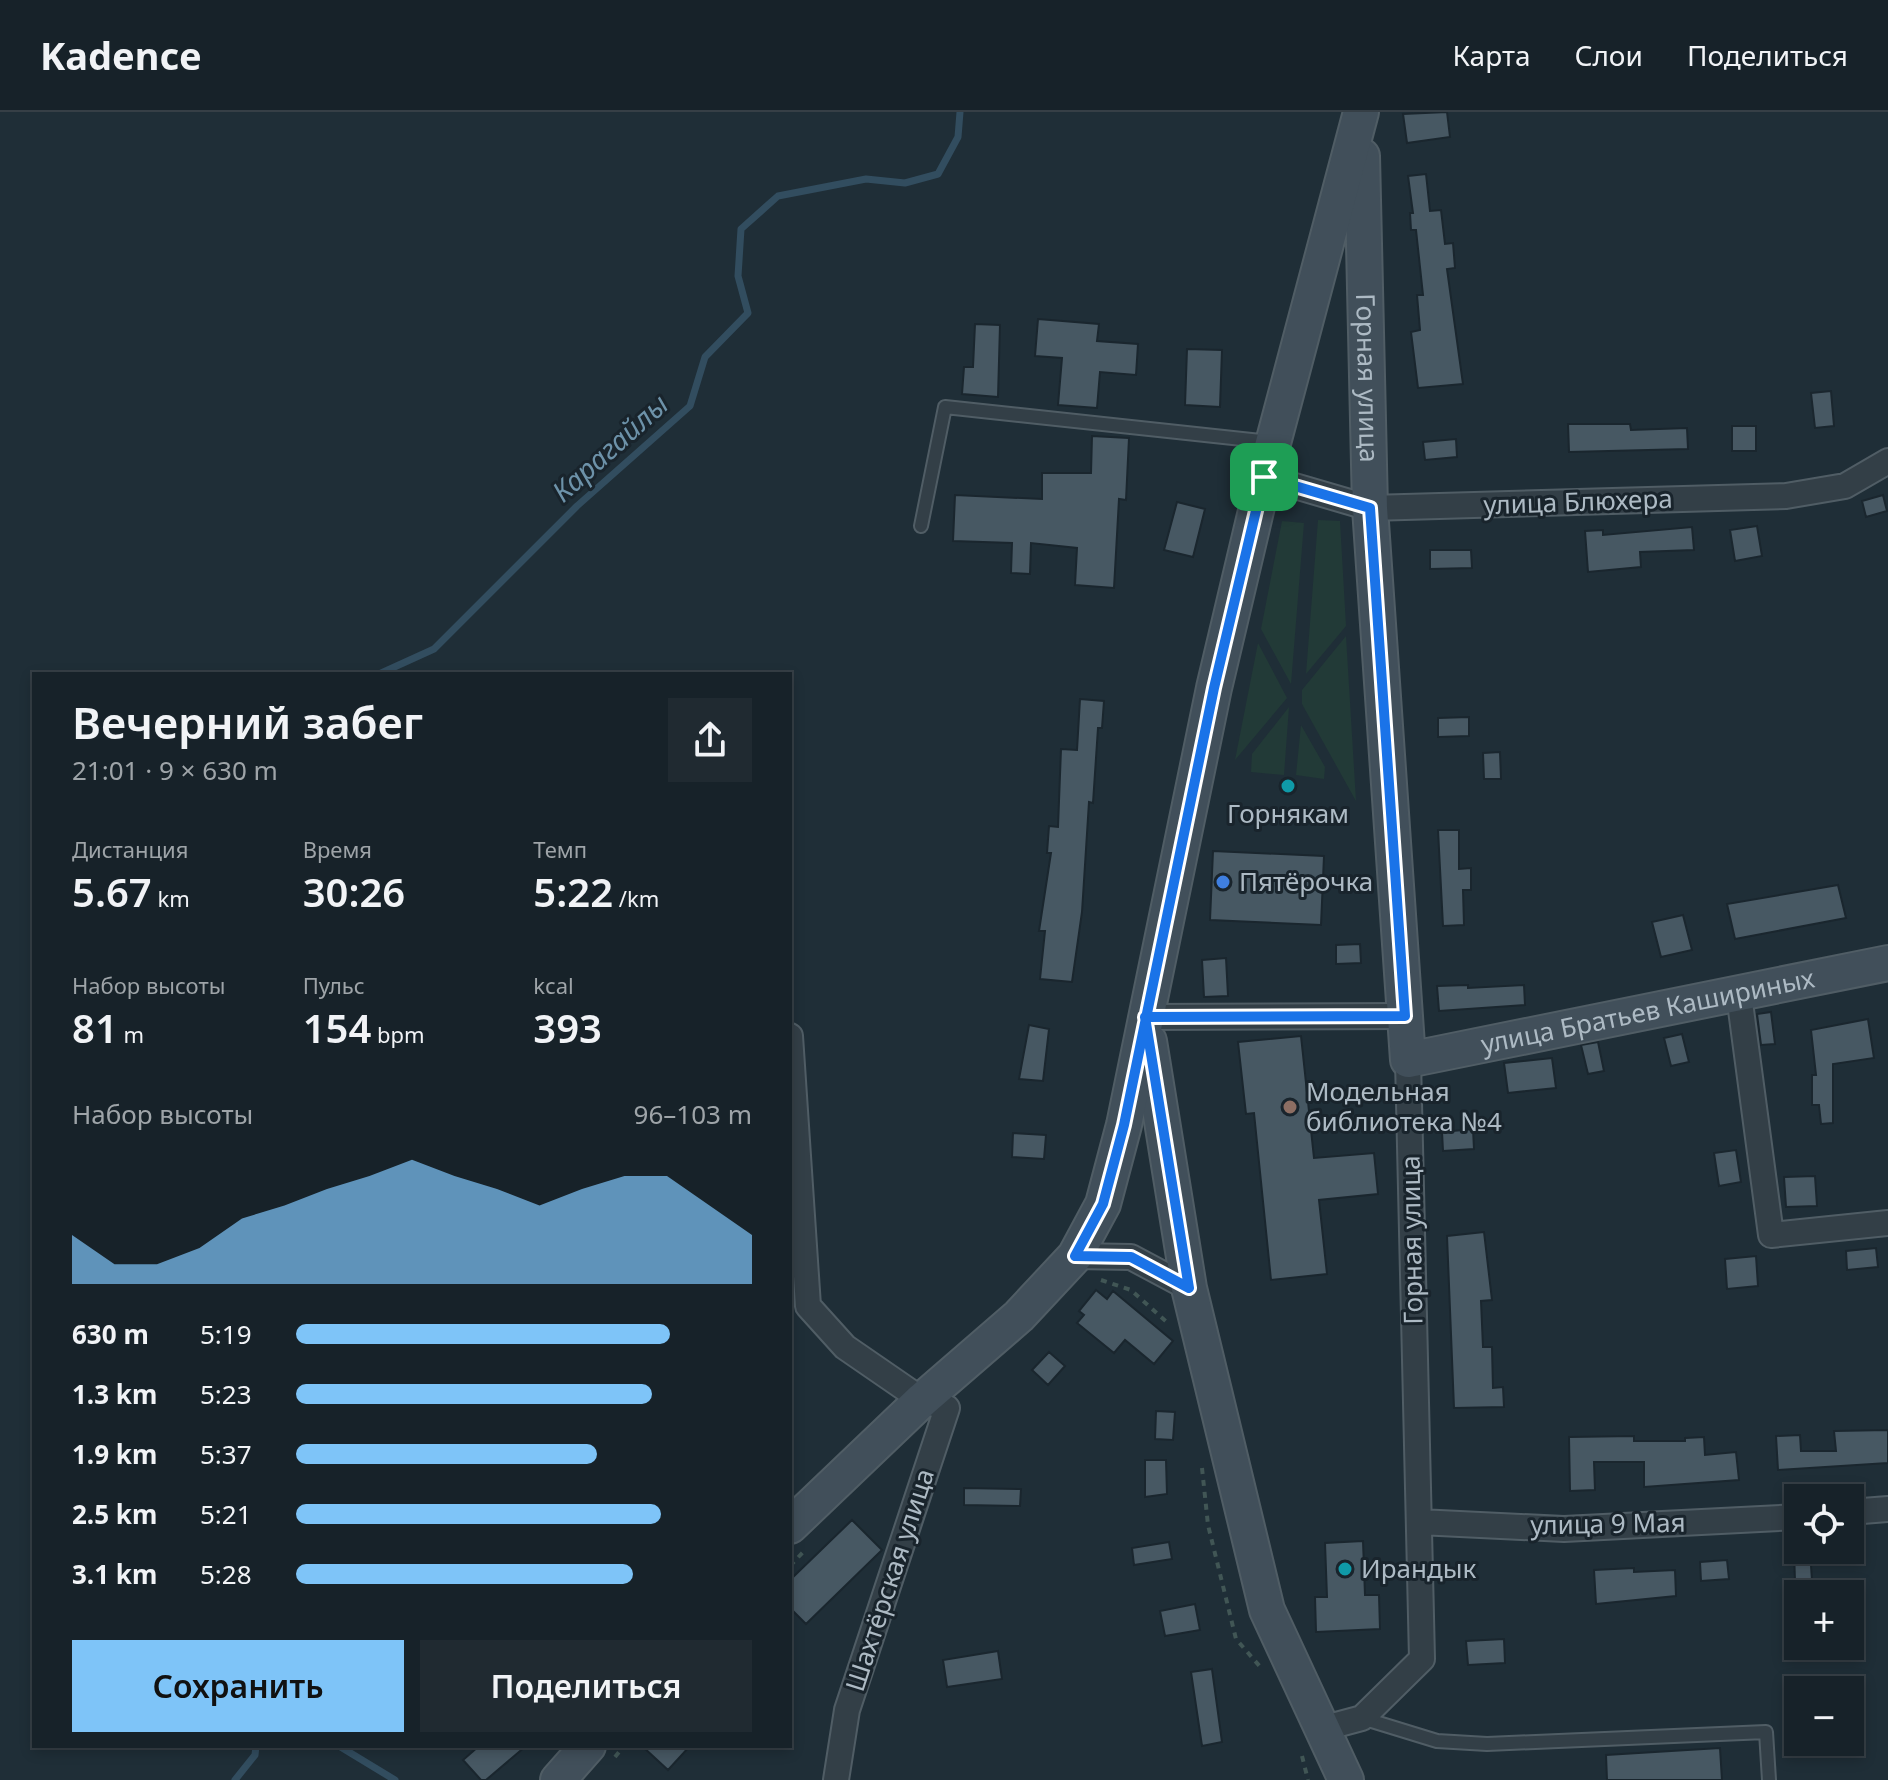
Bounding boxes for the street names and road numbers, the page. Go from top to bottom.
street label: Горная улица [1348,293,1388,463]
street label: улица Блюхера [1483,480,1673,522]
street label: улица Братьев Кашириных [1478,959,1818,1062]
street label: Горная улица [1392,1155,1430,1325]
street label: Шахтёрская улица [836,1464,942,1696]
street label: улица 9 Мая [1530,1504,1686,1542]

